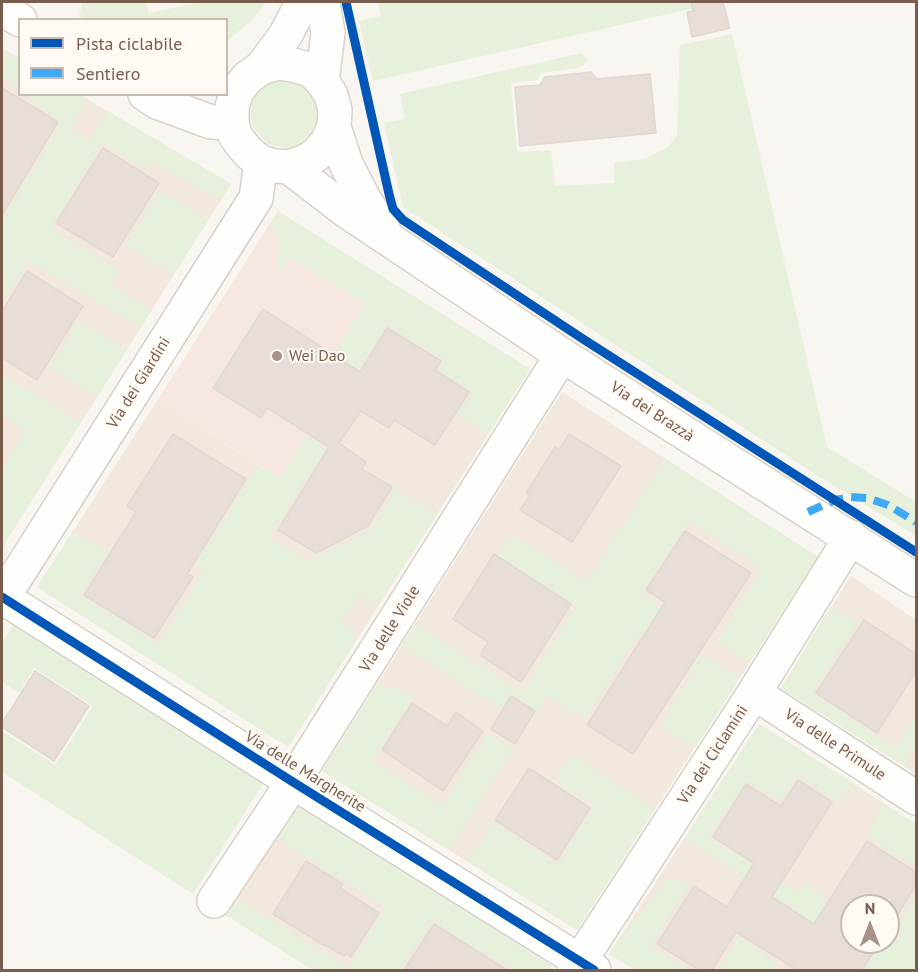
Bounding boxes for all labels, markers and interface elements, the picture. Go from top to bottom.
legend [18,18,228,96]
text: Pista ciclabile [76,32,183,55]
text: Sentiero [76,62,140,85]
street label: Via dei Giardini [103,334,175,432]
place label: Wei Dao [289,346,345,366]
marker: Wei Dao [270,349,284,363]
street label: Via dei Brazzà [607,378,697,446]
street label: Via delle Viole [356,582,424,676]
street label: Via dei Ciclamini [674,702,752,808]
street label: Via delle Primule [781,705,889,785]
street label: Via delle Margherite [241,727,369,817]
north arrow [840,894,900,954]
text: N [865,898,875,918]

